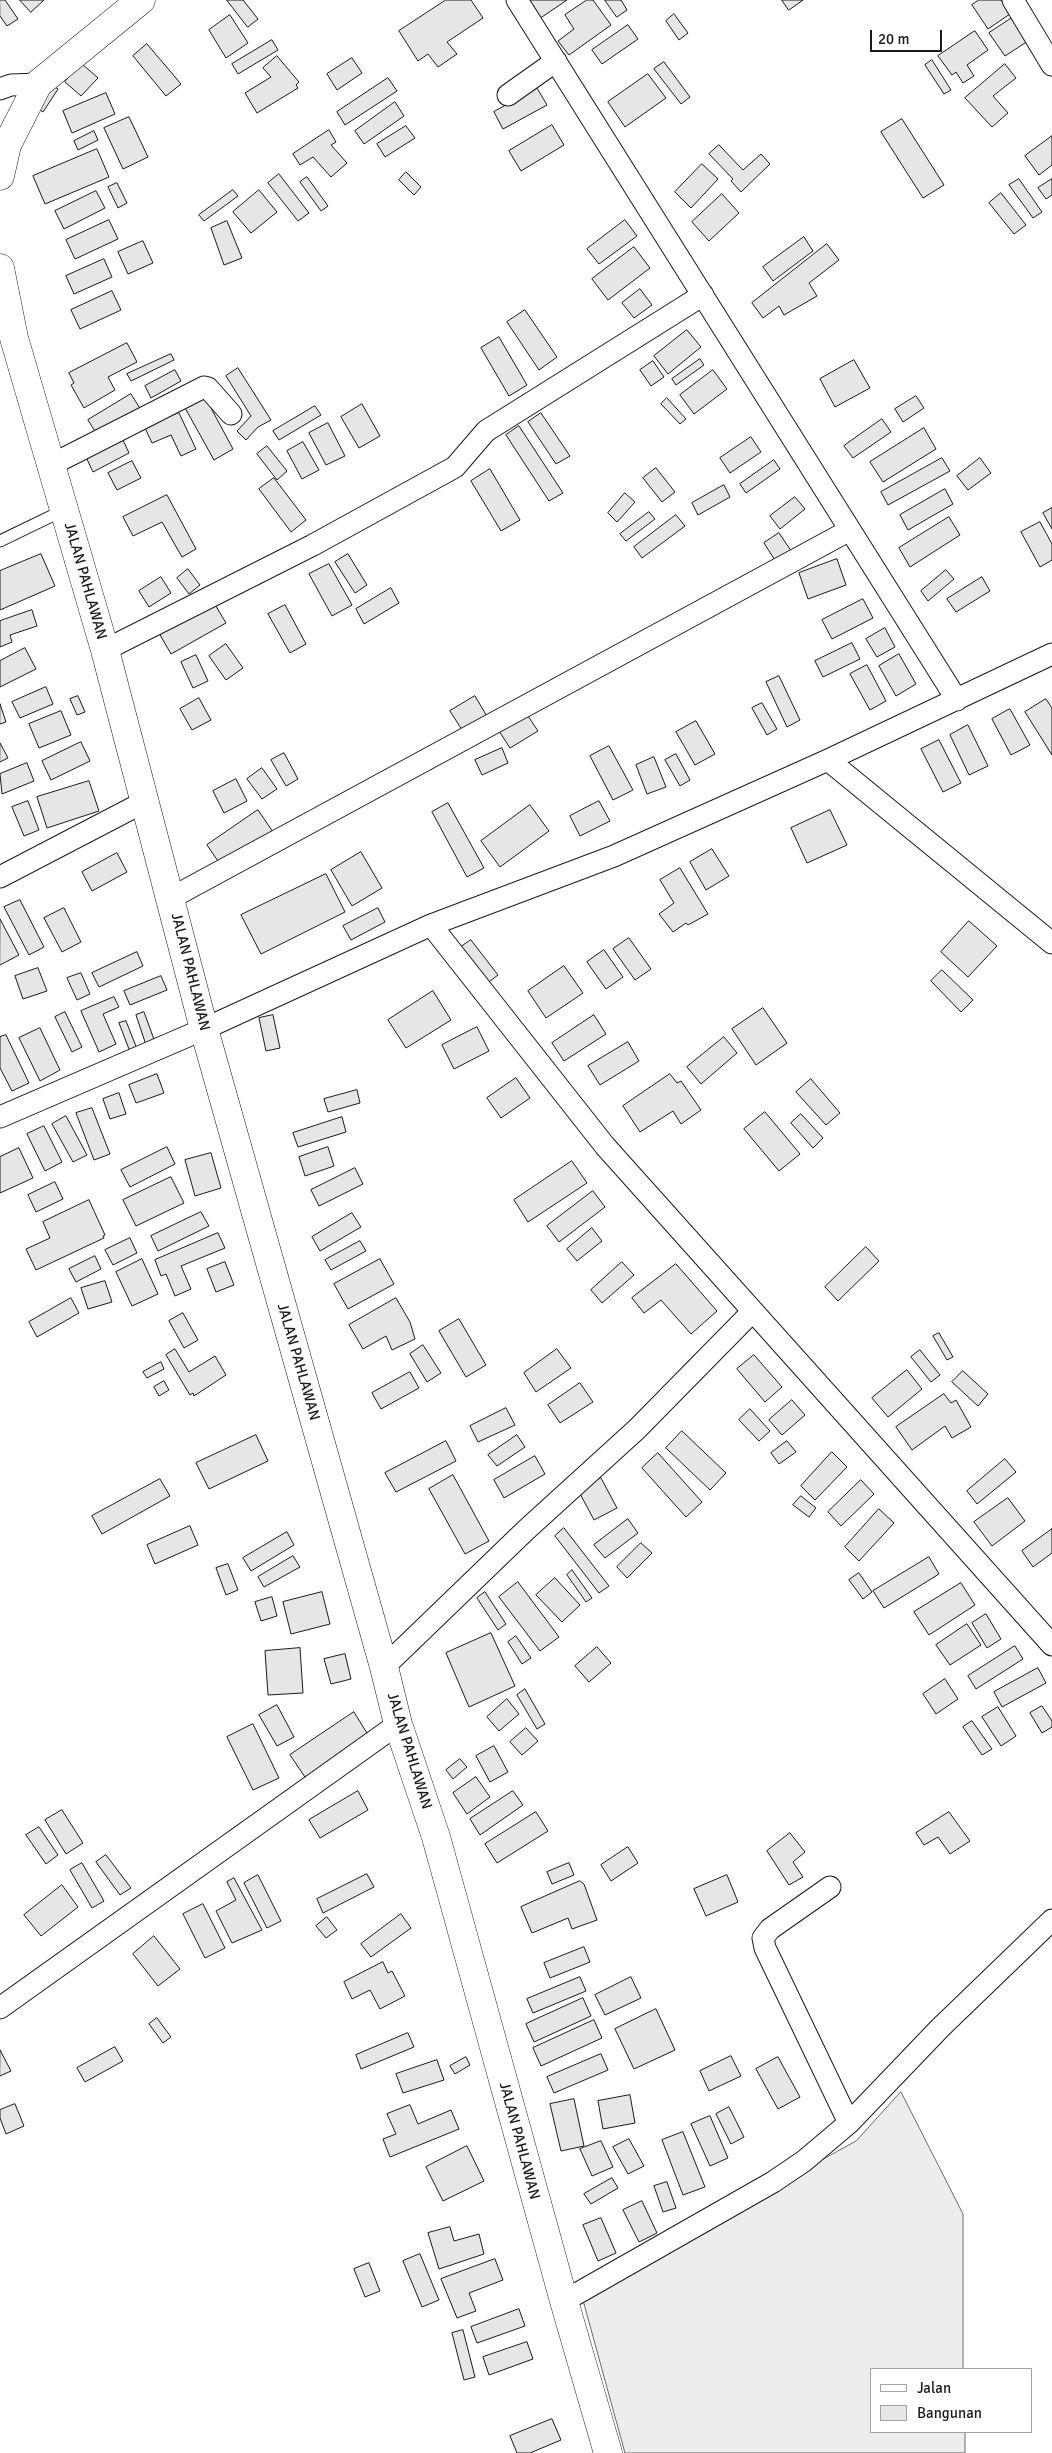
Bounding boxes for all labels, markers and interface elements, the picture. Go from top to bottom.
scale bar [872,20,944,52]
text: 20 m [878,30,909,48]
street label: JALAN PAHLAWAN [60,520,110,642]
street label: JALAN PAHLAWAN [167,911,213,1033]
street label: JALAN PAHLAWAN [273,1301,323,1423]
street label: JALAN PAHLAWAN [383,1691,435,1811]
street label: JALAN PAHLAWAN [495,2080,543,2202]
legend [870,2368,1032,2433]
text: Jalan [917,2379,951,2397]
text: Bangunan [917,2404,982,2422]

